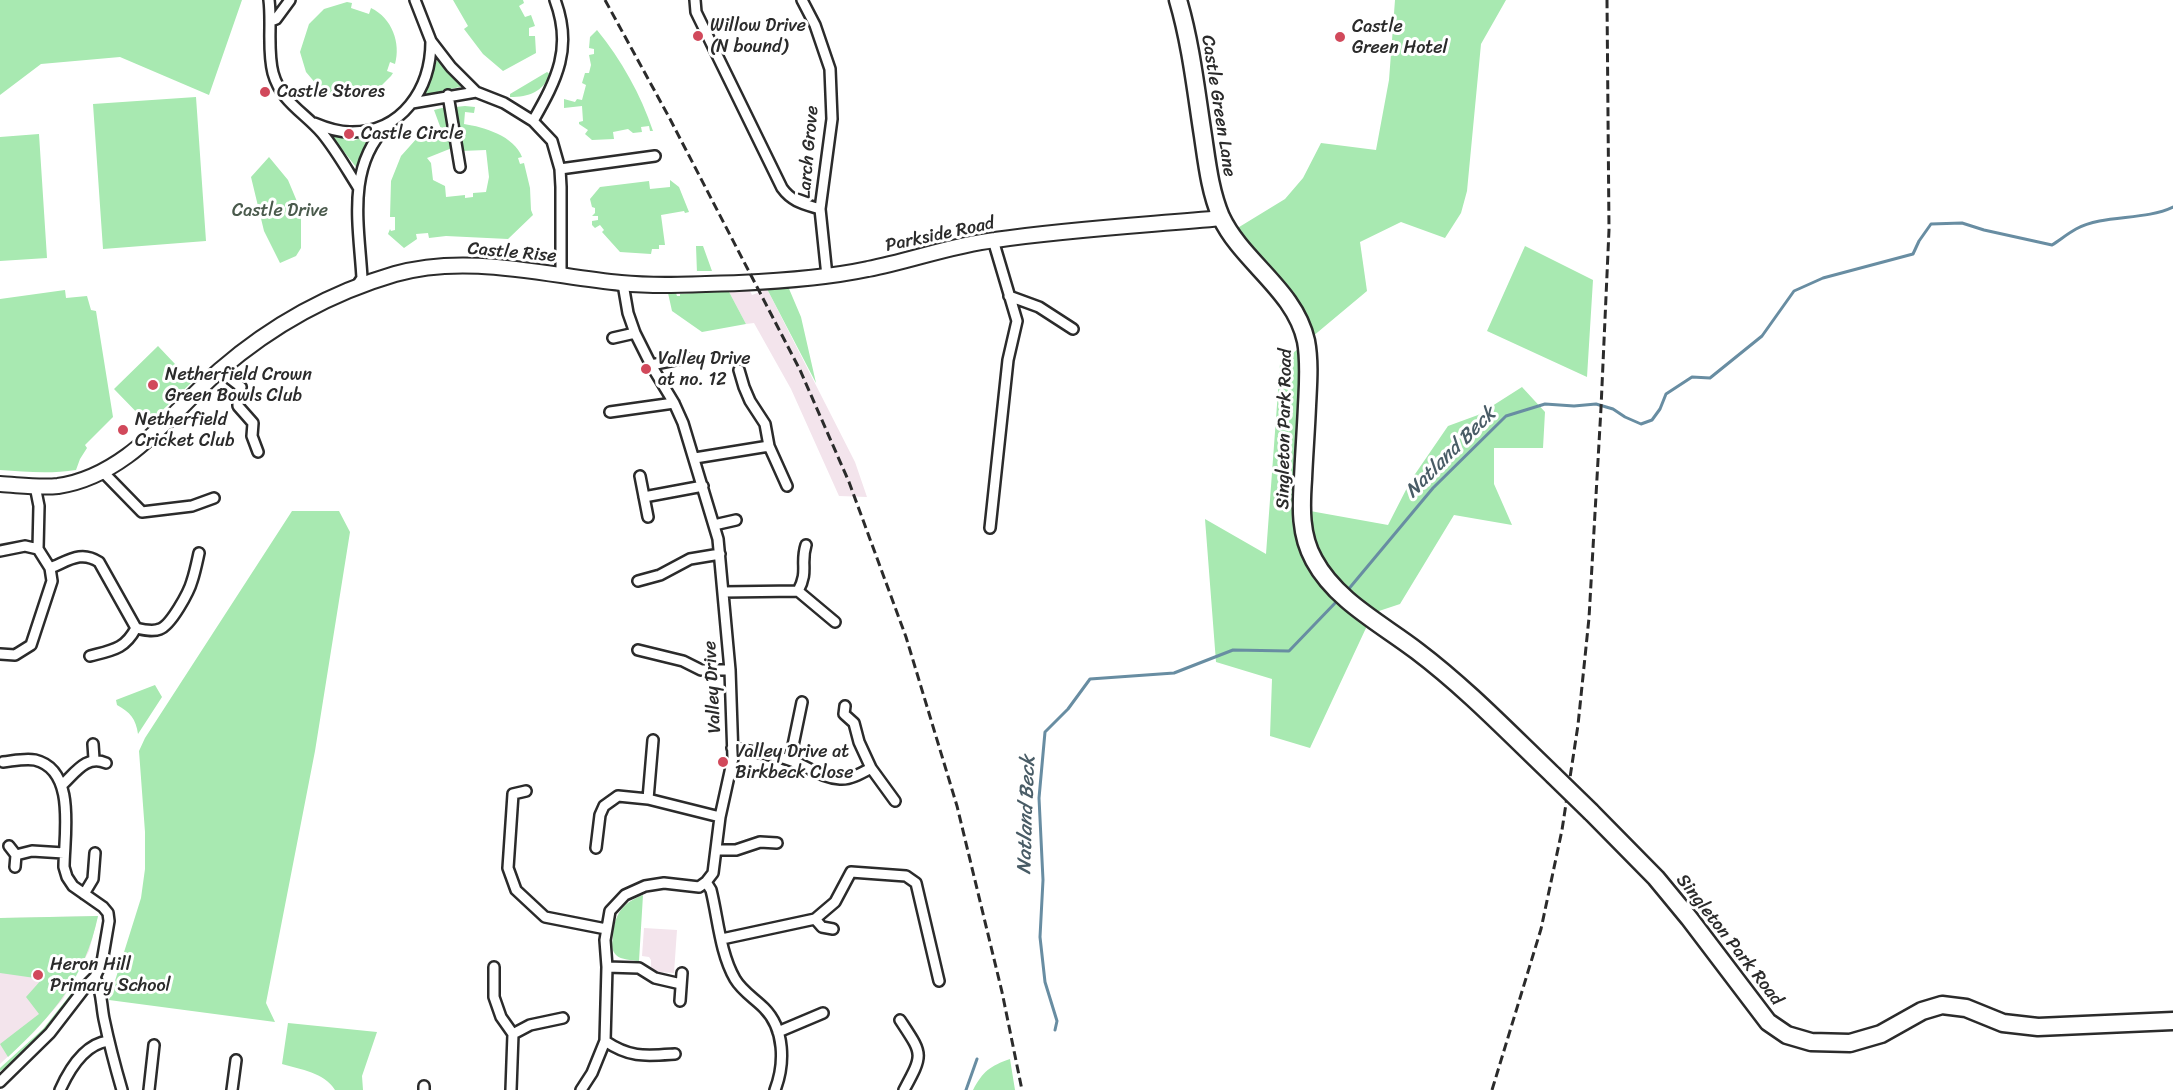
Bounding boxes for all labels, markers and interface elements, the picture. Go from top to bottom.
place label: Willow Drive (N bound) [710,15,806,57]
place label: Castle Green Hotel [1352,16,1448,58]
marker: Willow Drive (N bound) [691,29,705,43]
marker: Castle Green Hotel [1333,30,1347,44]
street label: Castle Green Lane [1196,34,1240,178]
place label: Castle Stores [277,81,385,103]
marker: Castle Stores [258,85,272,99]
street label: Larch Grove [794,105,824,199]
place label: Castle Circle [361,123,463,145]
marker: Castle Circle [342,127,356,141]
park label: Castle Drive [232,200,328,222]
street label: Parkside Road [884,213,996,257]
street label: Castle Rise [467,238,557,268]
place label: Valley Drive at no. 12 [658,348,751,391]
street label: Singleton Park Road [1273,348,1297,510]
marker: Valley Drive at no. 12 [639,362,653,376]
place label: Netherfield Crown Green Bowls Club [165,364,312,406]
marker: Netherfield Crown Green Bowls Club [146,378,160,392]
water label: Natland Beck [1401,403,1501,503]
place label: Netherfield Cricket Club [135,409,235,452]
marker: Netherfield Cricket Club [116,423,130,437]
street label: Valley Drive [700,640,726,734]
place label: Valley Drive at Birkbeck Close [735,741,853,783]
marker: Valley Drive at Birkbeck Close [716,755,730,769]
water label: Natland Beck [1013,755,1041,875]
street label: Singleton Park Road [1671,870,1787,1010]
place label: Heron Hill Primary School [50,954,171,996]
marker: Heron Hill Primary School [31,968,45,982]

